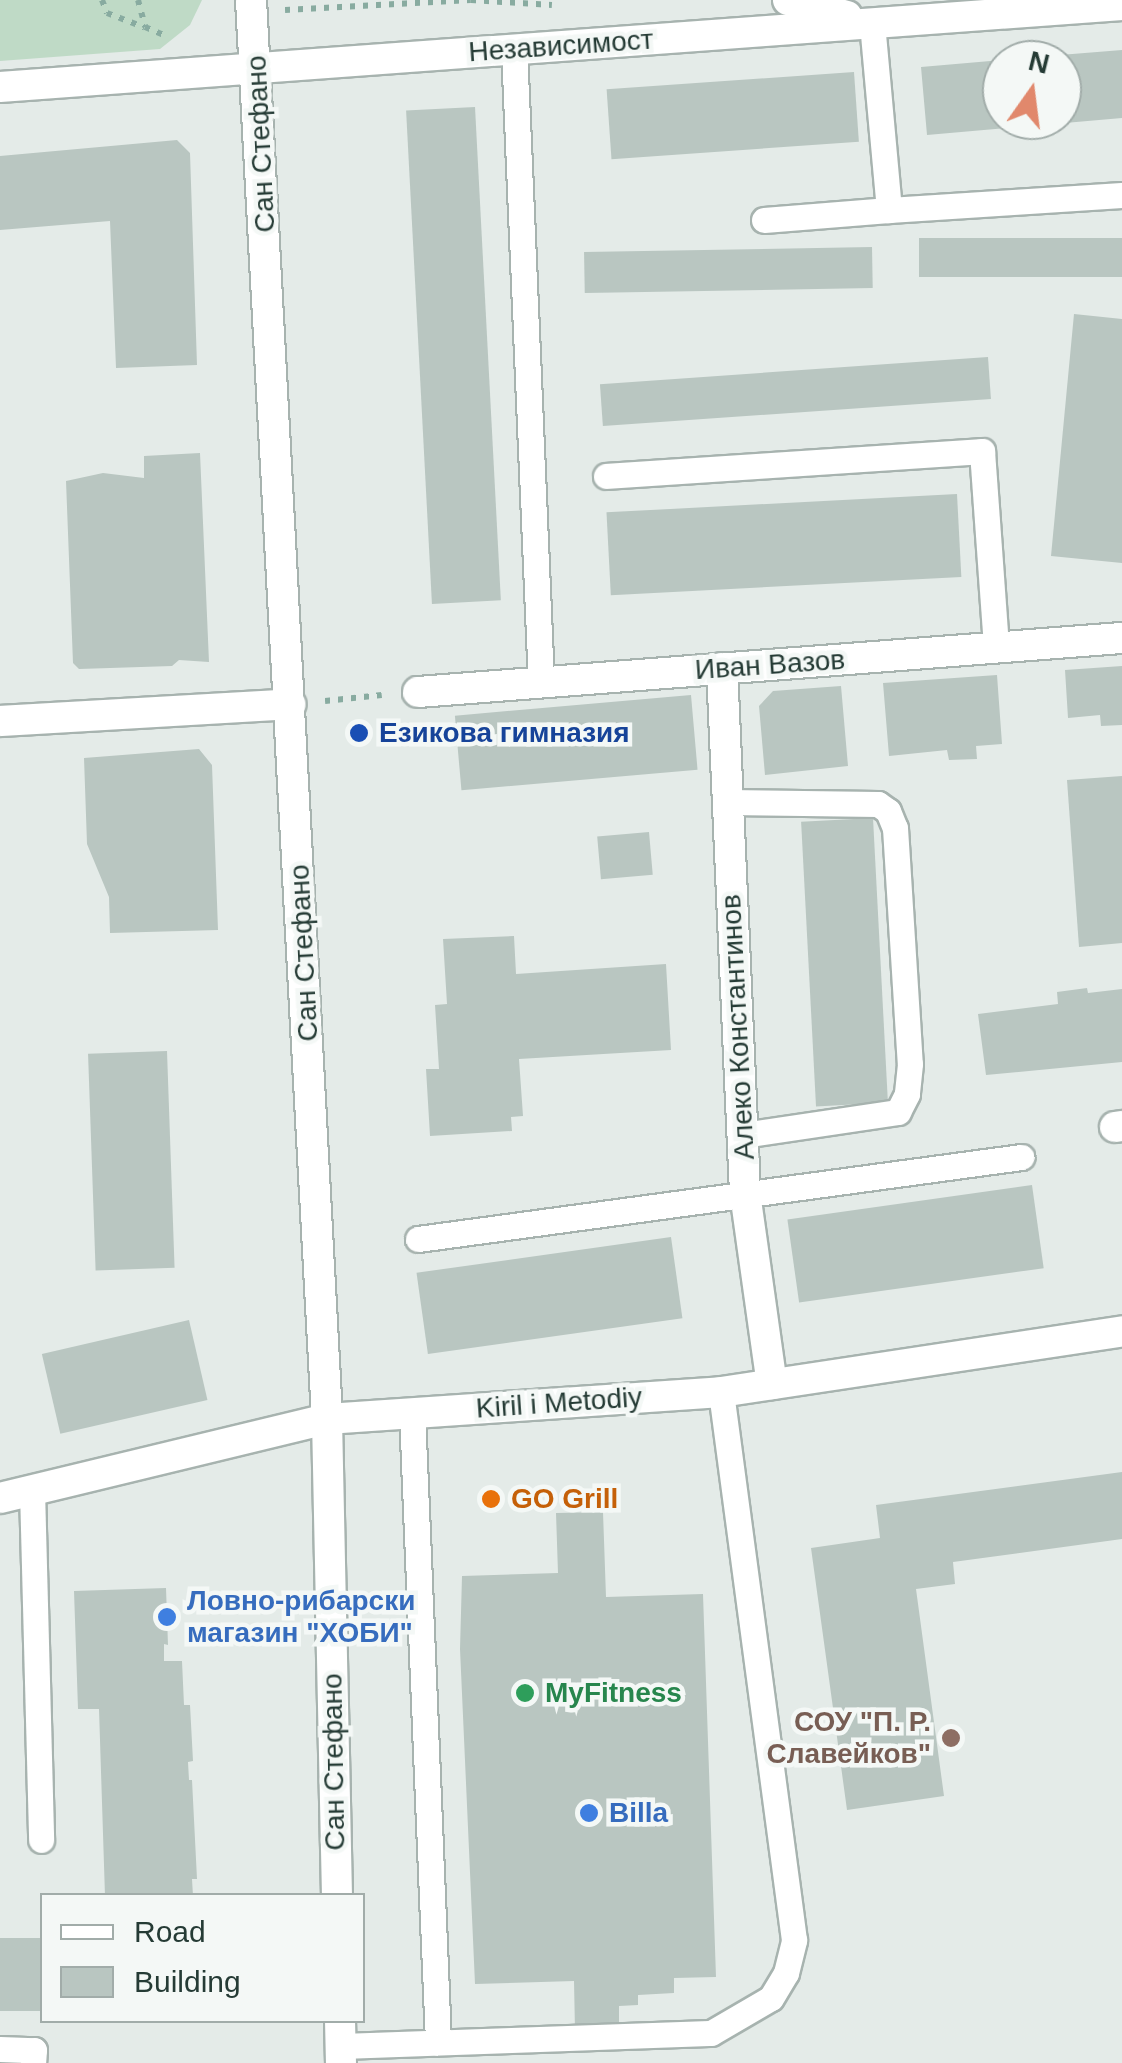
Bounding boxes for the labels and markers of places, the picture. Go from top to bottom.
place label: Езикова гимназия [379,716,630,750]
marker: Езикова гимназия [348,722,370,744]
place label: GO Grill [511,1482,618,1516]
marker: GO Grill [480,1488,502,1510]
place label: Ловно-рибарски магазин "ХОБИ" [187,1584,415,1650]
marker: Ловно-рибарски магазин "ХОБИ" [156,1606,178,1628]
place label: MyFitness [545,1676,682,1710]
marker: MyFitness [514,1682,536,1704]
place label: СОУ "П. Р. Славейков" [767,1705,931,1771]
marker: СОУ "П. Р. Славейков" [940,1727,962,1749]
place label: Billa [609,1796,668,1830]
marker: Billa [578,1802,600,1824]

